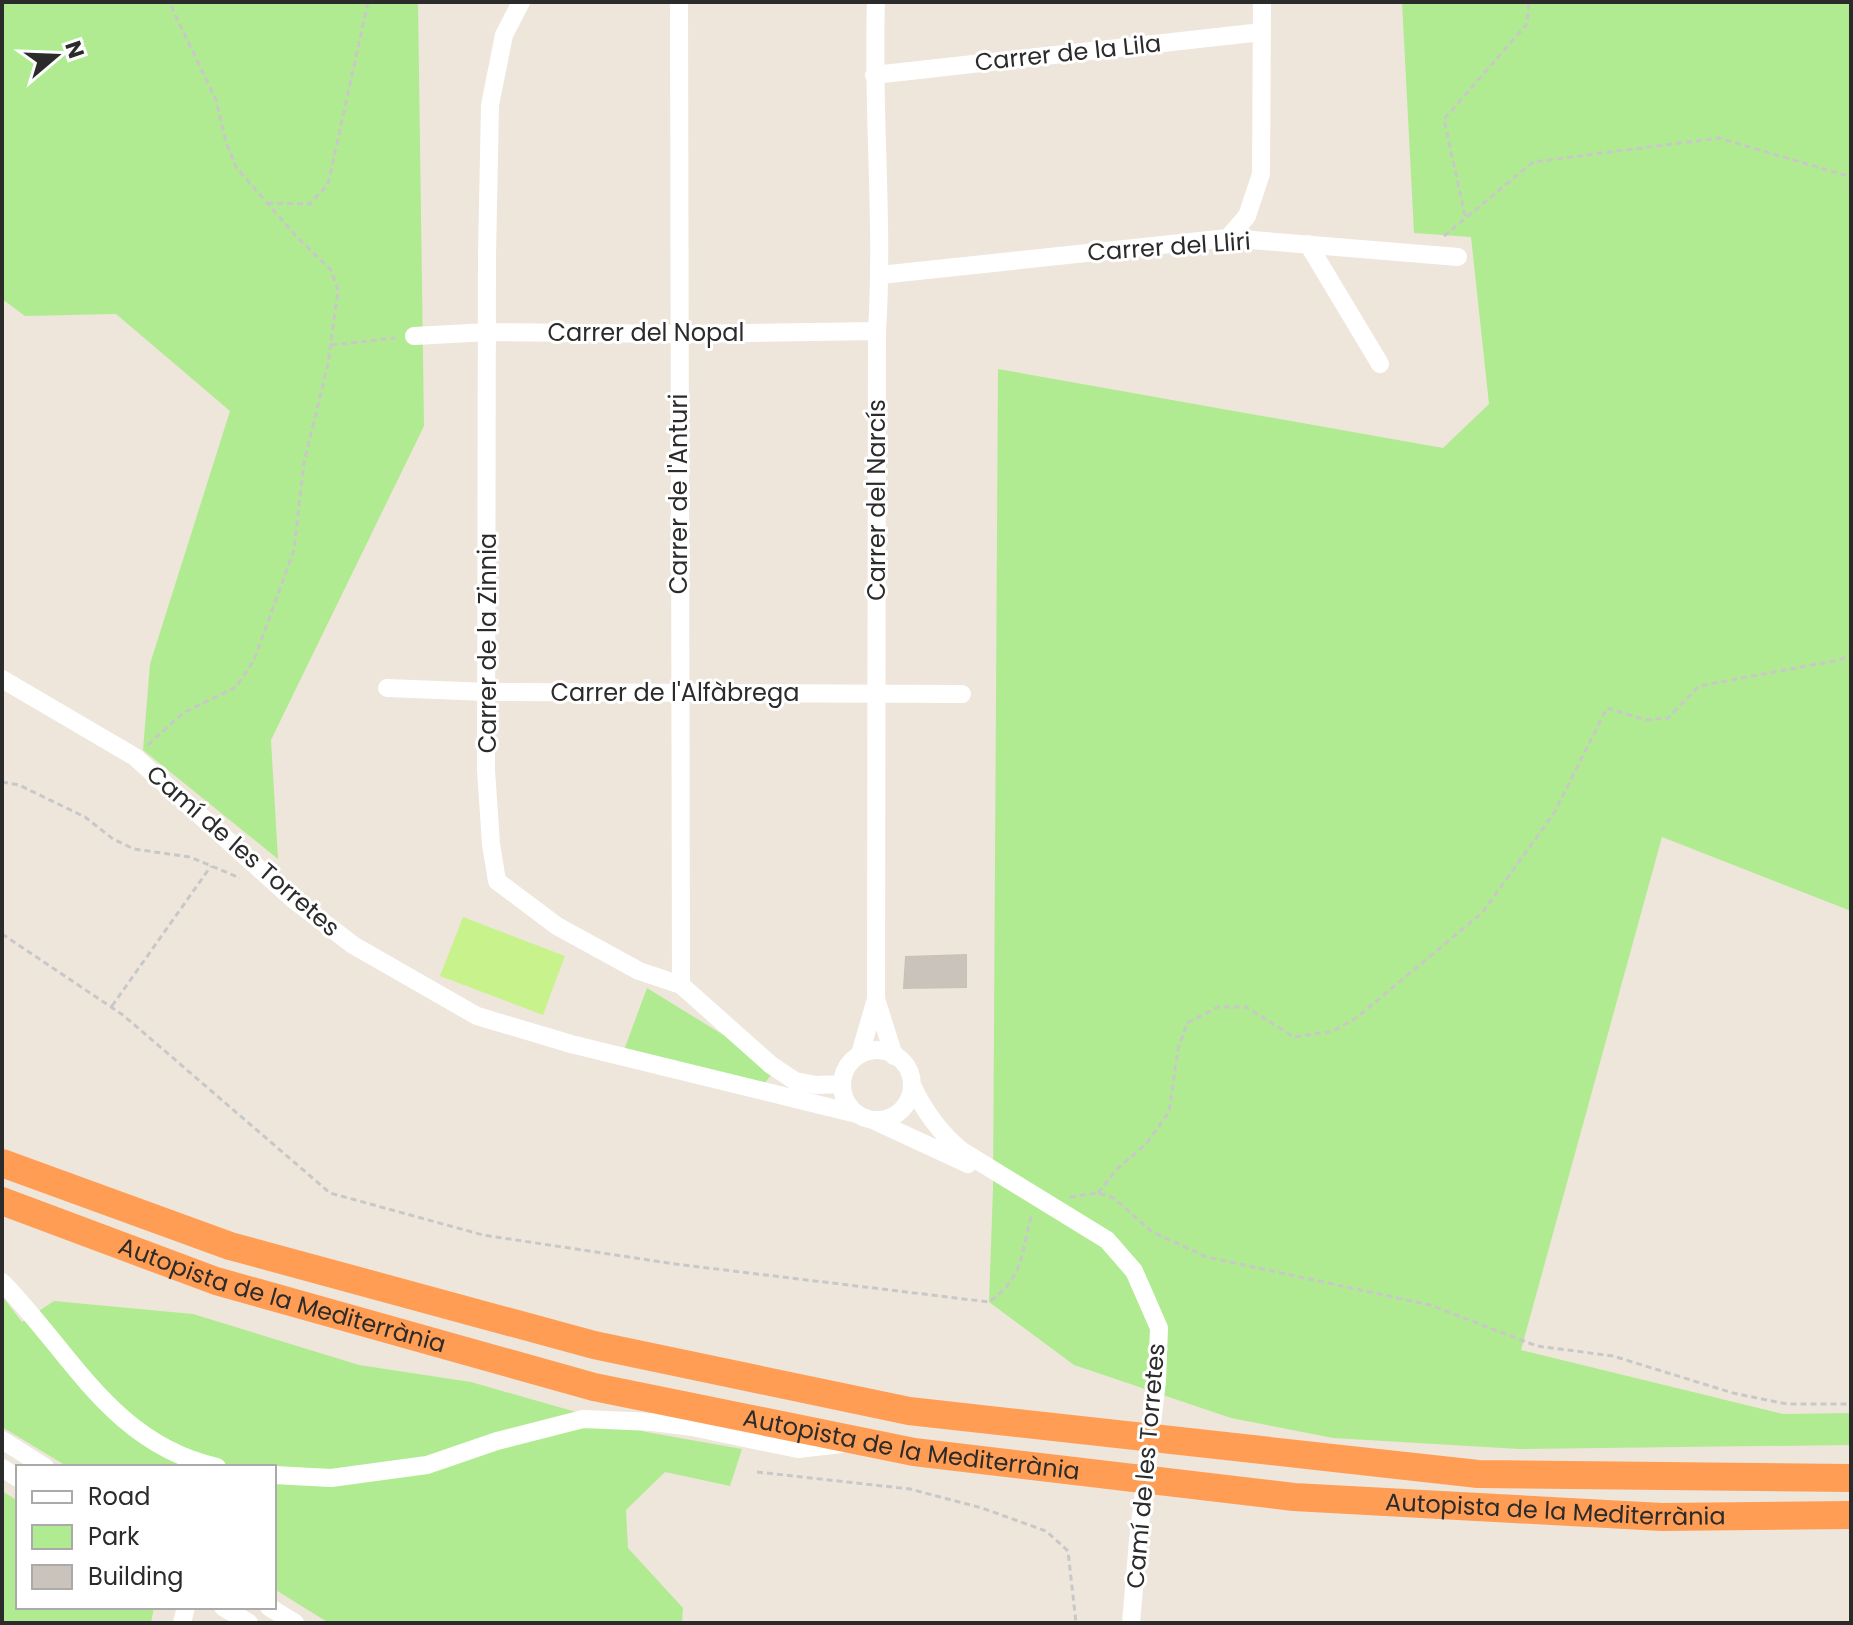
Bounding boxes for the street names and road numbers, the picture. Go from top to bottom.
street label: Carrer de la Lila [973,26,1163,79]
street label: Carrer del Lliri [1086,224,1252,269]
street label: Carrer del Nopal [548,316,744,349]
street label: Carrer de l'Anturi [662,394,695,594]
street label: Carrer del Narcís [860,399,893,601]
street label: Carrer de la Zinnia [471,533,504,753]
street label: Carrer de l'Alfàbrega [551,676,799,709]
street label: Camí de les Torretes [140,757,347,944]
street label: Autopista de la Mediterrània [114,1229,450,1361]
street label: Camí de les Torretes [1118,1342,1173,1590]
street label: Autopista de la Mediterrània [740,1401,1082,1488]
street label: Autopista de la Mediterrània [1384,1485,1726,1533]

